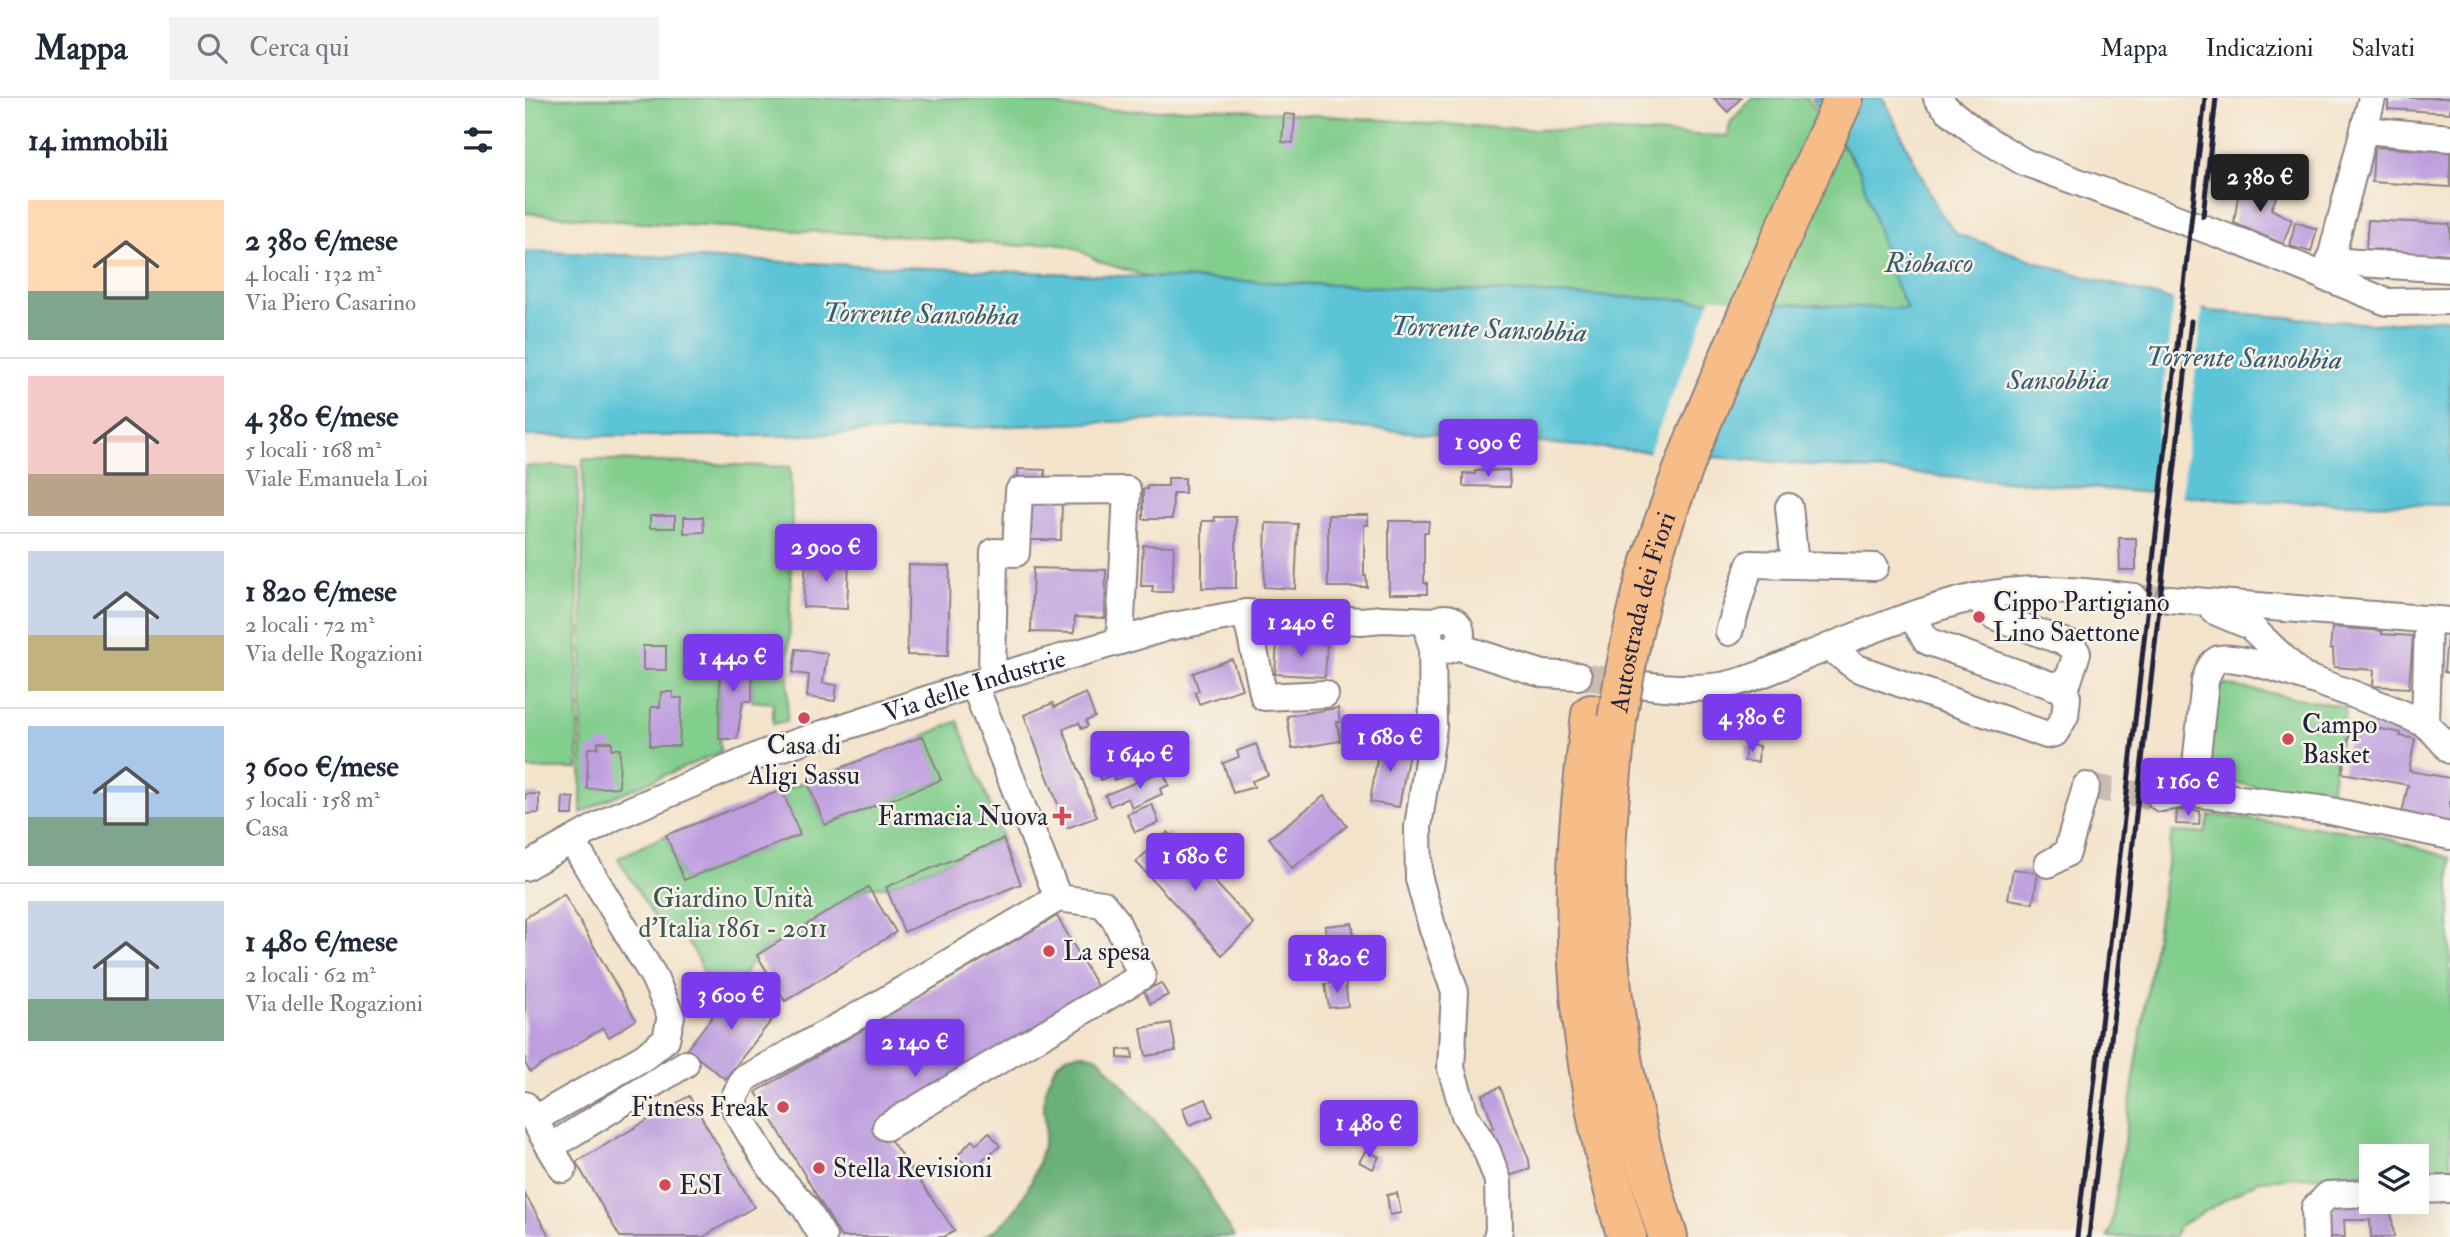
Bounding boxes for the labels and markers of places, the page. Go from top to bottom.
pin: 2 380 € [2195,155,2325,214]
pin: 1 090 € [1423,420,1553,479]
pin: 2 900 € [761,524,891,584]
place label: Cippo Partigiano Lino Saettone [1993,587,2170,649]
pin: 1 240 € [1236,600,1366,659]
marker: Cippo Partigiano Lino Saettone [1971,609,1987,625]
pin: 1 440 € [668,634,798,694]
pin: 4 380 € [1687,694,1817,754]
place label: Campo Basket [2302,709,2377,771]
marker: Casa di Aligi Sassu [796,710,812,726]
pin: 1 680 € [1325,714,1455,774]
place label: Casa di Aligi Sassu [747,730,860,792]
marker: Campo Basket [2280,731,2296,747]
pin: 1 640 € [1075,732,1205,791]
pin: 1 160 € [2123,758,2253,818]
place label: Farmacia Nuova [877,801,1048,833]
marker: Farmacia Nuova [1054,808,1070,824]
pin: 1 680 € [1130,834,1260,893]
place label: La spesa [1063,936,1151,969]
pin: 1 820 € [1272,936,1402,995]
marker: La spesa [1041,943,1057,959]
pin: 3 600 € [666,972,796,1032]
pin: 2 140 € [850,1020,980,1079]
place label: Fitness Freak [631,1092,770,1124]
marker: Fitness Freak [775,1099,791,1115]
pin: 1 480 € [1304,1100,1434,1160]
place label: Stella Revisioni [833,1153,992,1185]
marker: Stella Revisioni [811,1160,827,1176]
place label: ESI [679,1170,723,1202]
marker: ESI [657,1177,673,1193]

